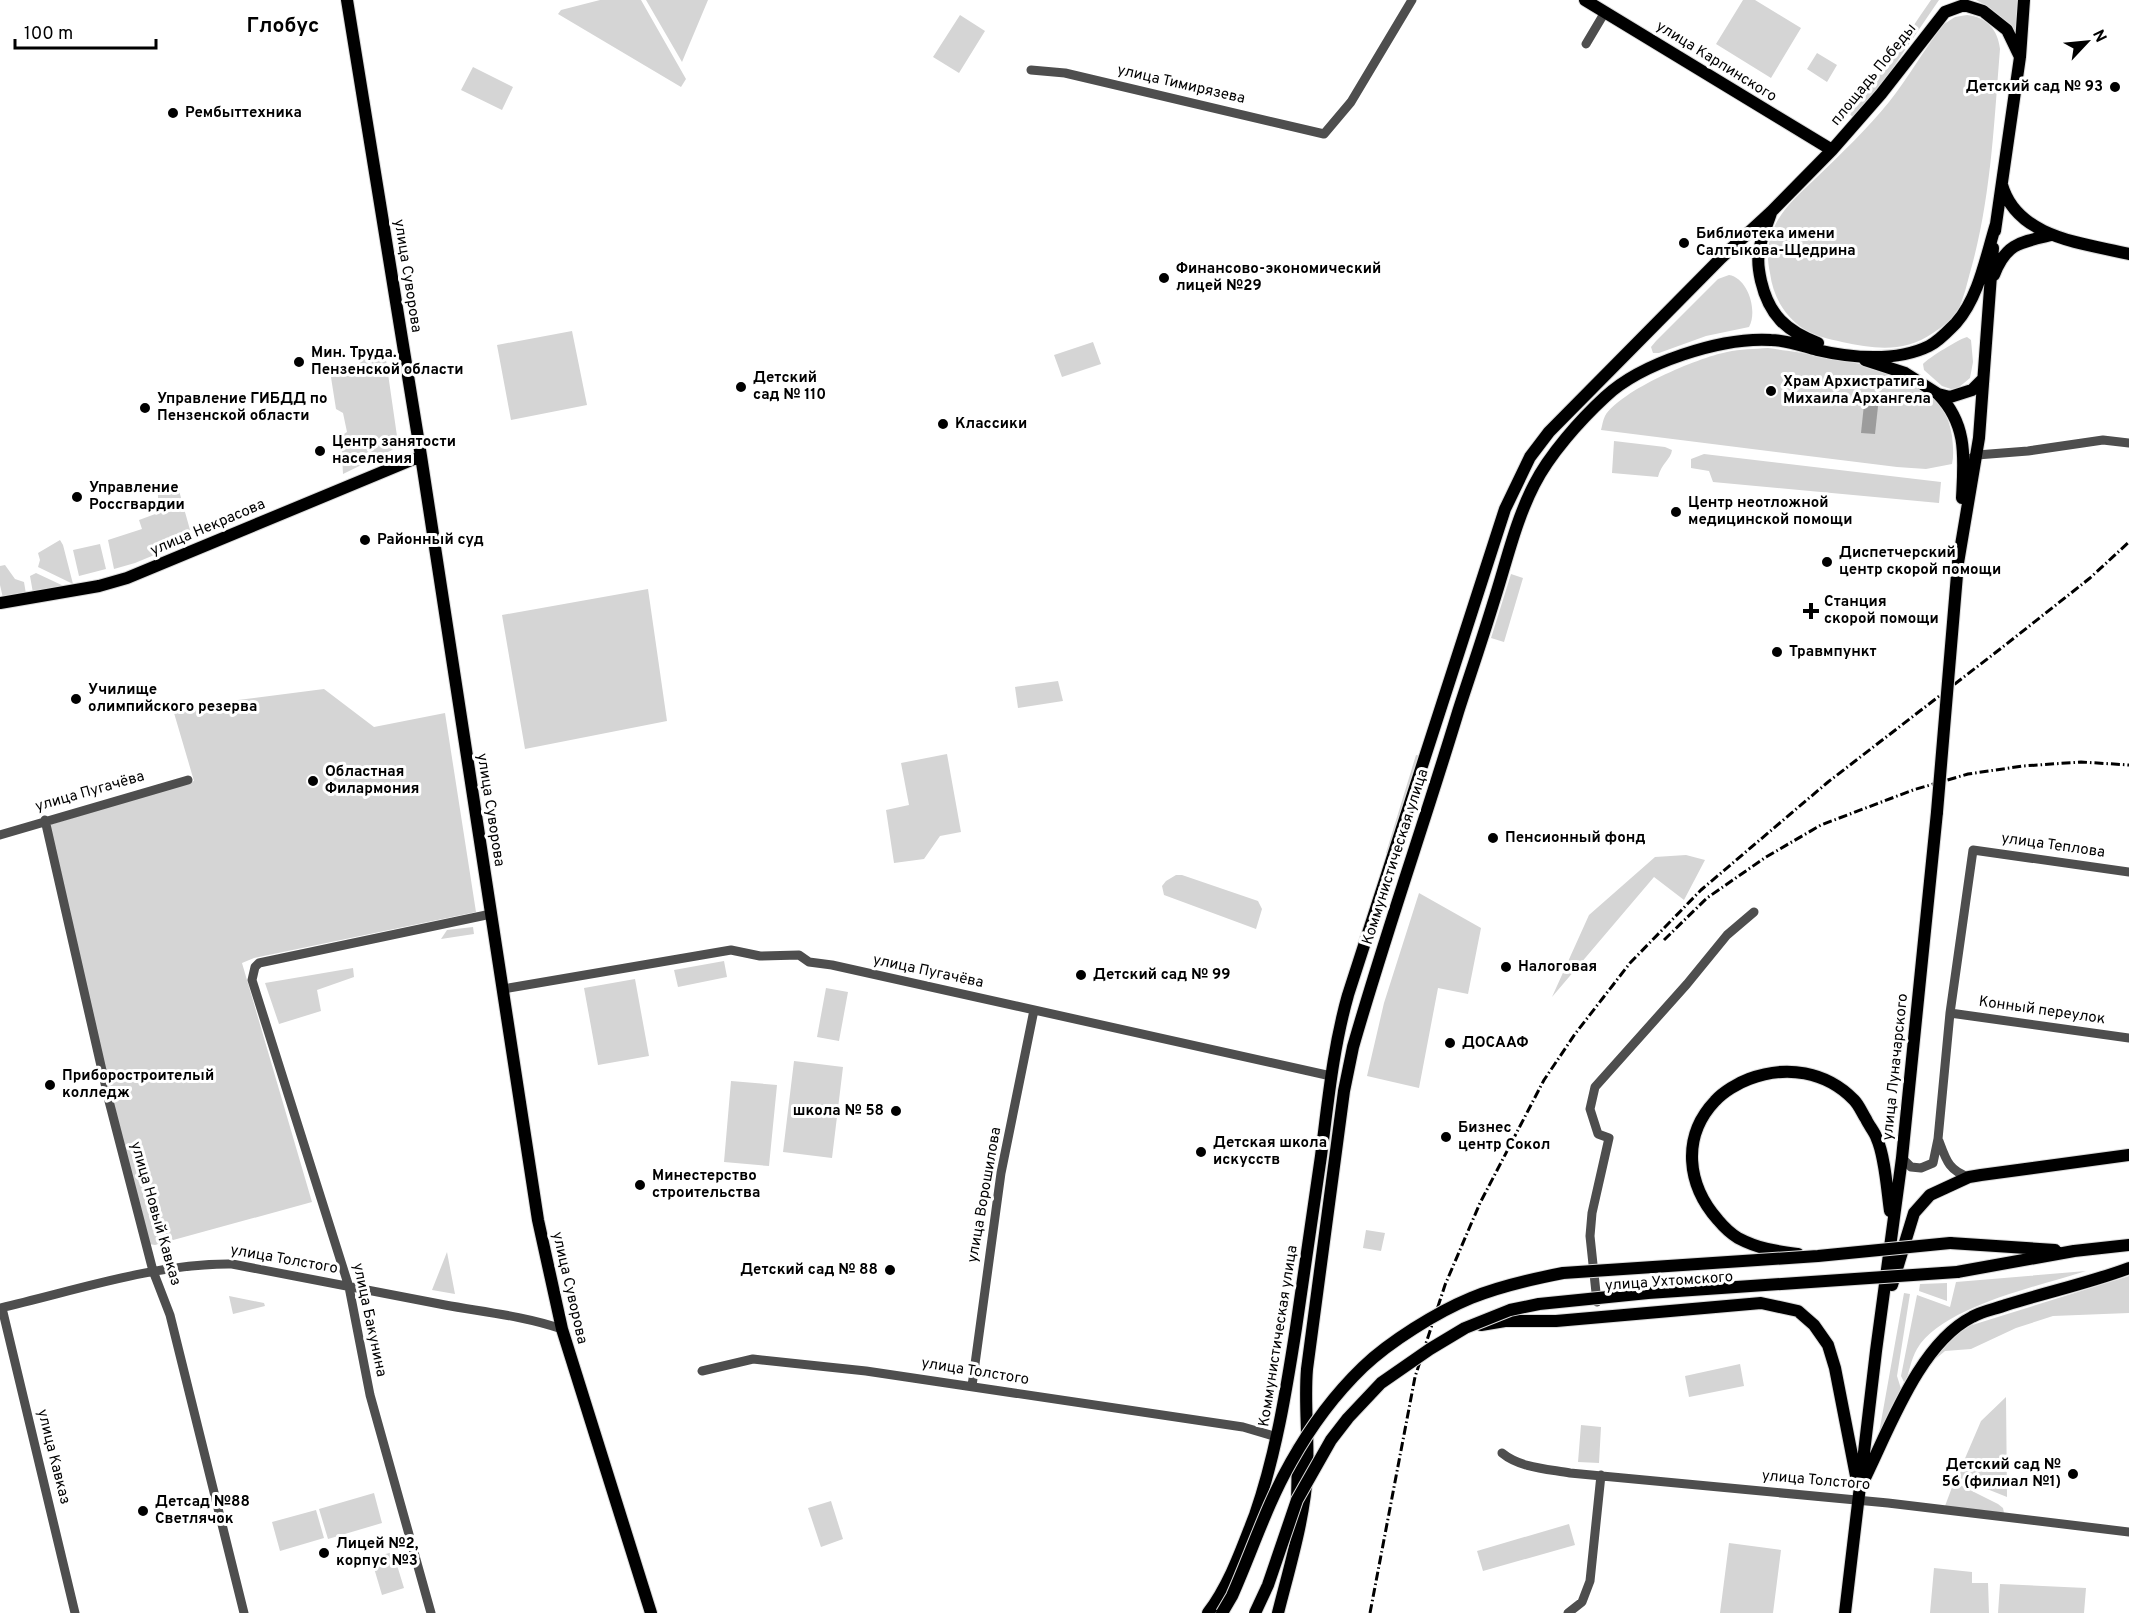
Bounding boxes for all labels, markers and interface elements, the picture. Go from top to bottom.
scale bar [15,12,156,50]
north arrow [2057,12,2117,72]
district label: Глобус [247,13,319,40]
street label: улица Карпинского [1652,17,1780,107]
street label: площадь Победы [1827,20,1921,130]
text: 100 m [24,23,73,46]
text: N [2087,27,2110,46]
street label: улица Тимирязева [1115,61,1247,109]
place label: Детский сад № 93 [1966,78,2103,97]
marker: Детский сад № 93 [2108,80,2122,94]
place label: Рембыттехника [185,104,302,123]
marker: Рембыттехника [166,106,180,120]
street label: улица Суворова [389,218,425,334]
place label: Библиотека имени Салтыкова-Щедрина [1696,225,1856,261]
marker: Библиотека имени Салтыкова-Щедрина [1677,236,1691,250]
place label: Финансово-экономический лицей №29 [1176,260,1381,296]
marker: Финансово-экономический лицей №29 [1157,271,1171,285]
place label: Мин. Труда. Пензенской области [311,344,463,380]
marker: Мин. Труда. Пензенской области [292,355,306,369]
place label: Детский сад № 110 [753,369,826,405]
place label: Храм Архистратига Михаила Архангела [1783,373,1931,409]
marker: Детский сад № 110 [734,380,748,394]
marker: Храм Архистратига Михаила Архангела [1764,384,1778,398]
place label: Управление ГИБДД по Пензенской области [157,390,328,426]
marker: Управление ГИБДД по Пензенской области [138,401,152,415]
place label: Классики [955,415,1027,434]
marker: Классики [936,417,950,431]
place label: Центр занятости населения [332,433,456,469]
marker: Центр занятости населения [313,444,327,458]
place label: Управление Россгвардии [89,479,185,515]
marker: Управление Россгвардии [70,490,84,504]
place label: Центр неотложной медицинской помощи [1688,494,1852,530]
street label: улица Некрасова [148,495,268,561]
marker: Центр неотложной медицинской помощи [1669,505,1683,519]
place label: Районный суд [377,531,484,550]
marker: Районный суд [358,533,372,547]
place label: Диспетчерский центр скорой помощи [1839,544,2001,580]
marker: Диспетчерский центр скорой помощи [1820,555,1834,569]
place label: Станция скорой помощи [1824,593,1939,629]
marker: Станция скорой помощи [1802,602,1820,620]
place label: Травмпункт [1789,643,1877,662]
marker: Травмпункт [1770,645,1784,659]
place label: Училище олимпийского резерва [88,681,257,717]
marker: Училище олимпийского резерва [69,692,83,706]
street label: улица Суворова [472,752,508,868]
place label: Областная Филармония [325,763,419,799]
street label: улица Пугачёва [33,767,147,817]
street label: Коммунистическая улица [1359,767,1433,947]
marker: Областная Филармония [306,774,320,788]
place label: Пенсионный фонд [1505,829,1645,848]
street label: улица Теплова [2000,829,2106,863]
marker: Пенсионный фонд [1486,831,1500,845]
street label: улица Пугачёва [871,951,985,993]
place label: Налоговая [1518,958,1597,977]
marker: Налоговая [1499,960,1513,974]
place label: Детский сад № 99 [1093,966,1230,985]
marker: Детский сад № 99 [1074,968,1088,982]
street label: улица Луначарского [1879,993,1913,1141]
street label: Конный переулок [1977,993,2107,1029]
place label: ДОСААФ [1462,1034,1529,1053]
marker: ДОСААФ [1443,1036,1457,1050]
place label: Приборостроителый колледж [62,1067,214,1103]
marker: Приборостроителый колледж [43,1078,57,1092]
place label: школа № 58 [793,1102,884,1121]
marker: школа № 58 [889,1104,903,1118]
place label: Бизнес центр Сокол [1458,1119,1550,1155]
street label: улица Ворошилова [964,1126,1006,1264]
marker: Бизнес центр Сокол [1439,1130,1453,1144]
place label: Детская школа искусств [1213,1134,1327,1170]
street label: улица Новый Кавказ [125,1140,185,1288]
marker: Детская школа искусств [1194,1145,1208,1159]
place label: Минестерство строительства [652,1167,760,1203]
marker: Минестерство строительства [633,1178,647,1192]
street label: улица Суворова [547,1230,591,1346]
street label: улица Толстого [229,1241,339,1279]
street label: Коммунистическая улица [1255,1244,1303,1428]
street label: улица Бакунина [348,1261,390,1379]
place label: Детский сад № 88 [740,1261,878,1280]
marker: Детский сад № 88 [883,1263,897,1277]
street label: улица Ухтомского [1604,1268,1734,1296]
street label: улица Толстого [920,1354,1030,1390]
street label: улица Кавказ [32,1407,74,1507]
place label: Детский сад № 56 (филиал №1) [1942,1456,2061,1492]
street label: улица Толстого [1761,1467,1871,1495]
marker: Детский сад № 56 (филиал №1) [2066,1467,2080,1481]
place label: Детсад №88 Светлячок [155,1493,250,1529]
marker: Детсад №88 Светлячок [136,1504,150,1518]
place label: Лицей №2, корпус №3 [336,1535,419,1571]
marker: Лицей №2, корпус №3 [317,1546,331,1560]

